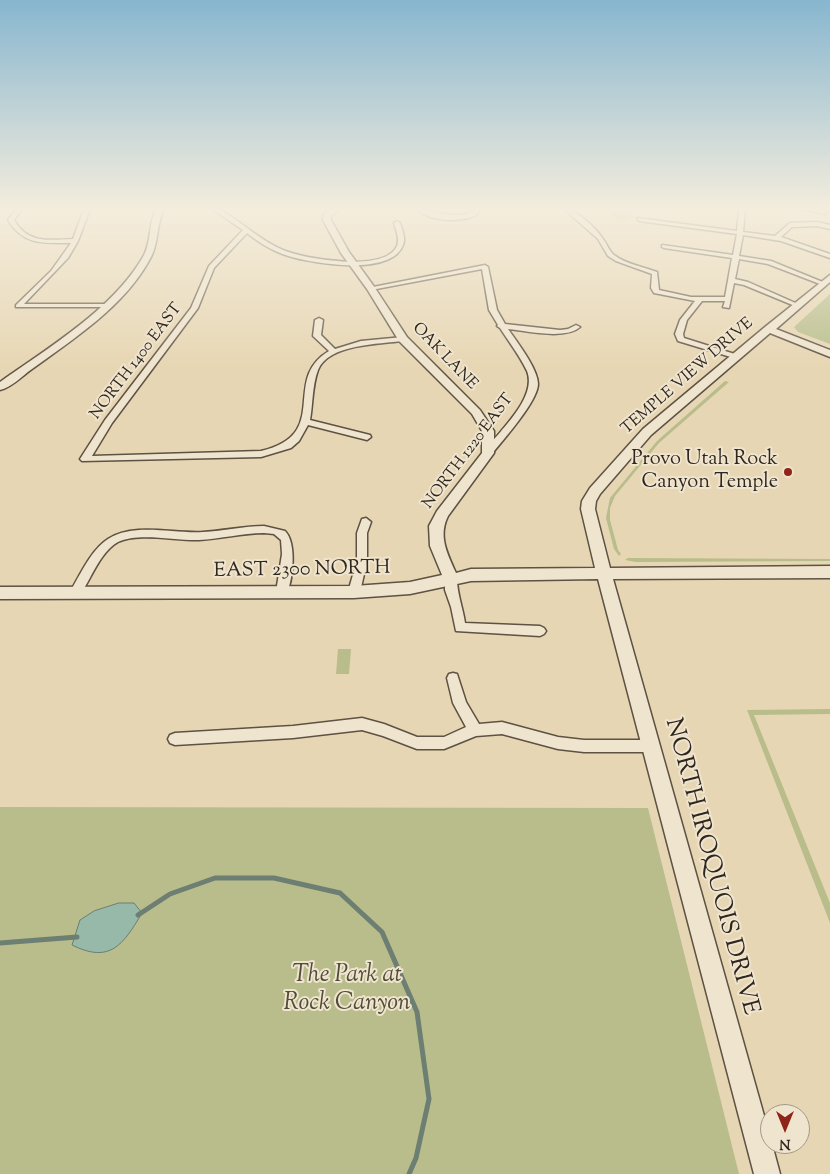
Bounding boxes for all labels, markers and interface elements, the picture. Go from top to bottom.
street label: NORTH 1400 EAST [87,300,187,424]
street label: TEMPLE VIEW DRIVE [618,315,758,439]
street label: OAK LANE [407,319,481,395]
street label: NORTH 1220 EAST [419,391,519,513]
place label: Provo Utah Rock Canyon Temple [631,449,778,496]
marker: Provo Utah Rock Canyon Temple [782,466,794,478]
street label: EAST 2300 NORTH [214,557,390,585]
street label: NORTH IROQUOIS DRIVE [656,715,764,1019]
park label: The Park at Rock Canyon [284,963,410,1019]
north arrow [760,1104,810,1154]
text: N [779,1133,791,1153]

